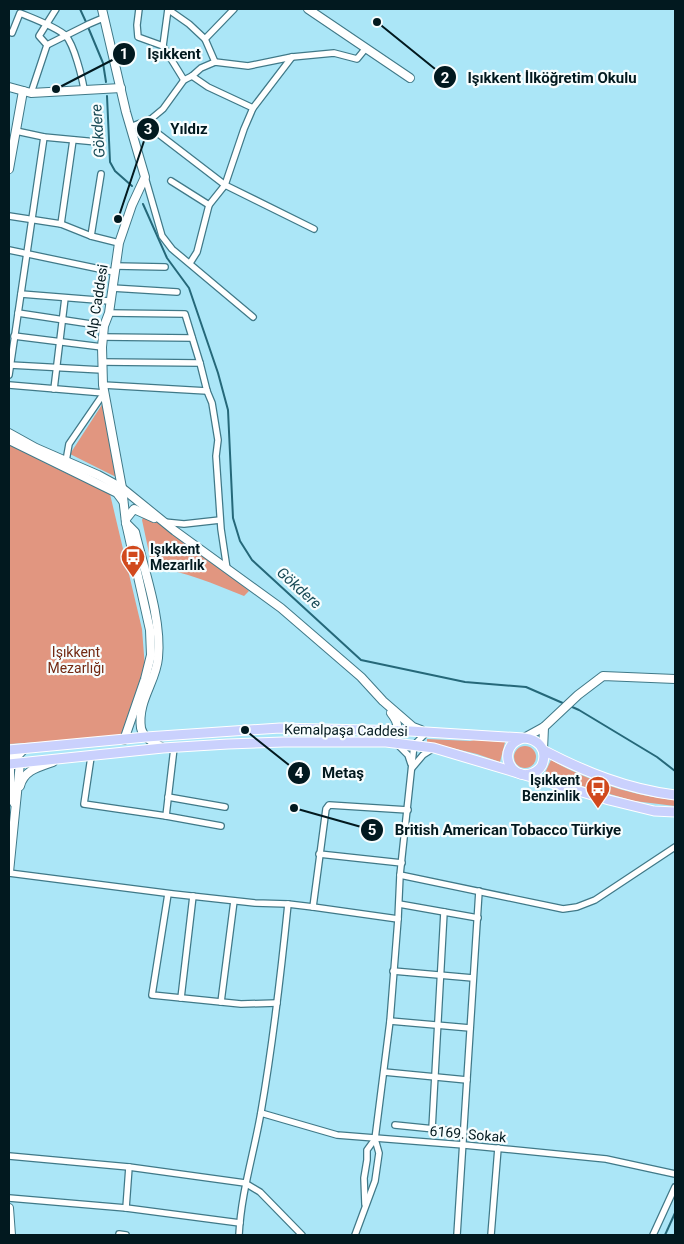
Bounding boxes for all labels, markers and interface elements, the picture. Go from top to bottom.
callout: Işıkkent [112,39,211,69]
text: 1 [120,45,128,63]
text: Işıkkent [147,45,201,63]
callout: Işıkkent İlköğretim Okulu [432,62,646,92]
text: 2 [441,69,450,87]
text: Işıkkent İlköğretim Okulu [467,69,637,87]
water label: Gökdere [87,103,109,158]
callout: Yıldız [136,114,218,144]
text: 3 [144,120,152,138]
text: Yıldız [170,120,208,138]
street label: Alp Caddesi [83,263,111,339]
place label: Işıkkent Mezarlık [150,541,205,573]
bus stop icon: Işıkkent Mezarlık [120,544,146,578]
water label: Gökdere [273,563,325,613]
park label: Işıkkent Mezarlığı [47,644,105,676]
street label: Kemalpaşa Caddesi [284,721,408,739]
callout: Metaş [287,758,374,788]
text: 4 [295,764,304,782]
text: Metaş [322,764,364,782]
place label: Işıkkent Benzinlik [522,772,581,804]
bus stop icon: Işıkkent Benzinlik [585,775,611,809]
callout: British American Tobacco Türkiye [359,815,631,845]
text: 5 [368,821,376,839]
text: British American Tobacco Türkiye [395,821,621,839]
street label: 6169. Sokak [429,1123,508,1145]

